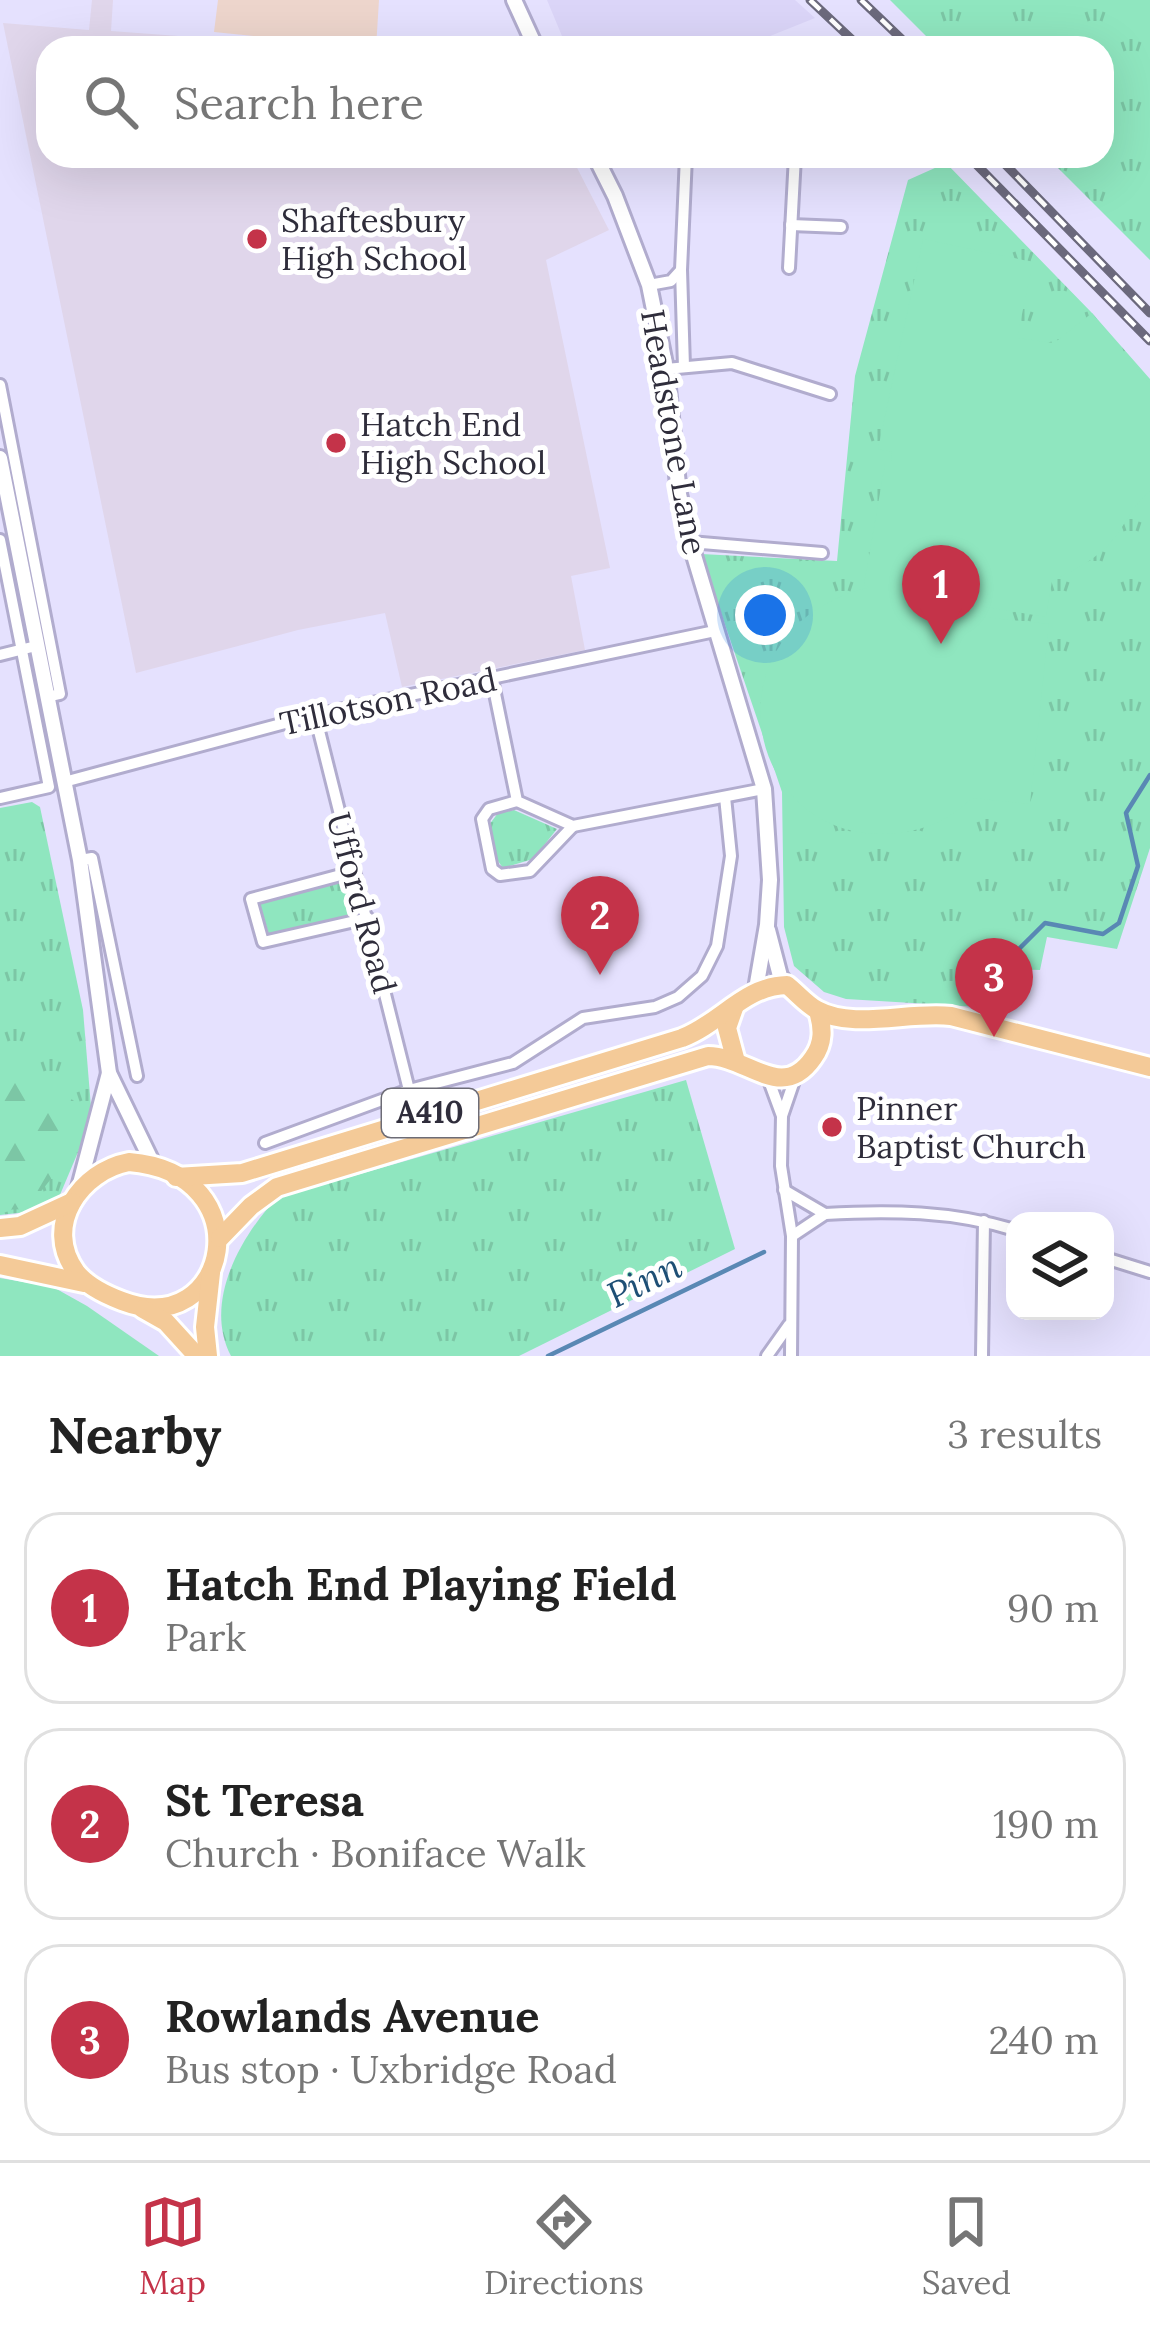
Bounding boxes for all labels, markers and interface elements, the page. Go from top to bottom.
search box [36,36,1114,168]
icon: search [78,69,144,135]
text: Search here [174,74,424,131]
place label: Shaftesbury High School [281,199,467,279]
marker: Shaftesbury High School [244,226,270,252]
street label: Headstone Lane [632,306,716,558]
place label: Hatch End High School [360,403,546,483]
marker: Hatch End High School [323,430,349,456]
pin: 1 [902,545,980,644]
your location [735,585,795,645]
street label: Tillotson Road [276,658,500,744]
street label: Ufford Road [318,808,406,998]
pin: 2 [561,876,639,975]
pin: 3 [955,938,1033,1037]
place label: Pinner Baptist Church [856,1087,1086,1167]
road number: A410 [382,1089,478,1137]
marker: Pinner Baptist Church [819,1114,845,1140]
map controls [1006,1212,1114,1320]
button: layers [1006,1212,1114,1320]
water label: Pinn [599,1242,689,1318]
text: Nearby [48,1402,221,1467]
text: 3 results [947,1409,1102,1459]
text: Hatch End Playing Field [165,1555,677,1612]
text: 1 [82,1583,98,1633]
text: 90 m [1007,1583,1099,1633]
text: Park [165,1612,246,1662]
text: St Teresa [165,1771,364,1828]
text: 2 [80,1799,100,1849]
text: 190 m [993,1799,1099,1849]
text: Church · Boniface Walk [165,1828,586,1878]
text: Rowlands Avenue [165,1987,540,2044]
text: 3 [79,2015,101,2065]
text: 240 m [988,2015,1099,2065]
text: Bus stop · Uxbridge Road [165,2044,617,2094]
tab: Map [139,2189,206,2303]
tab: Directions [484,2189,644,2303]
tab: Saved [922,2189,1011,2303]

